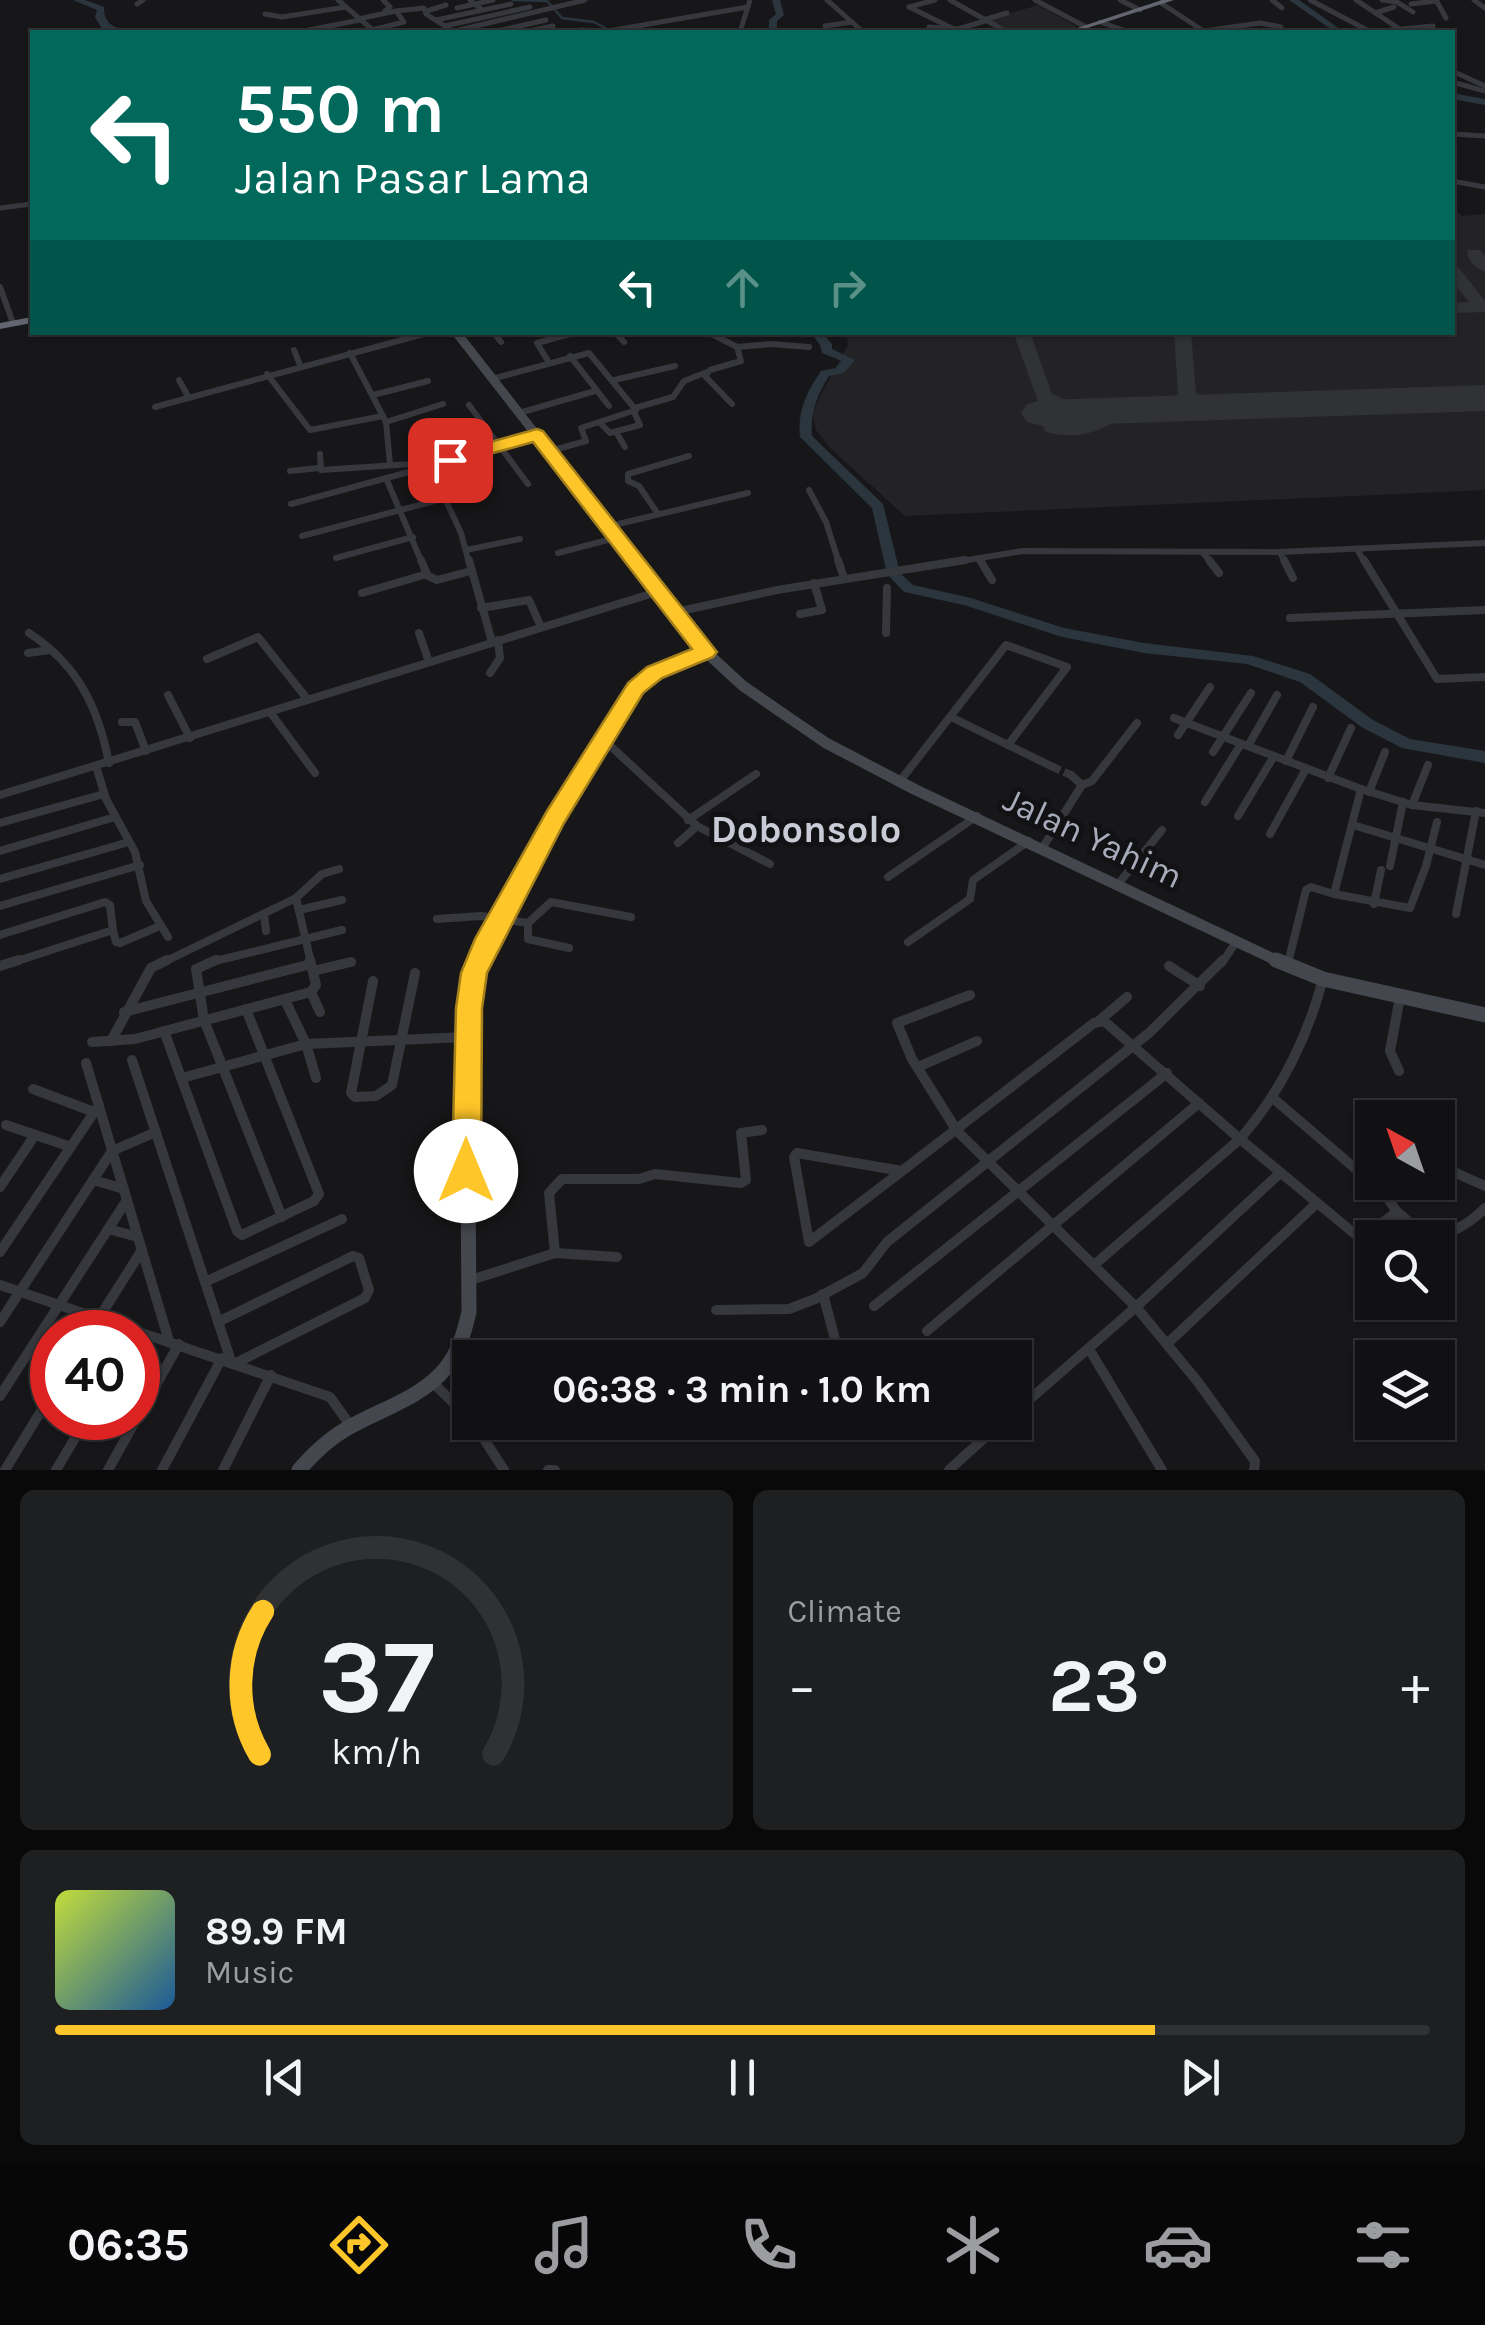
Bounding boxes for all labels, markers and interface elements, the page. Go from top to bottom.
text: 550 m [235,68,445,150]
icon: left [70,70,200,200]
text: Jalan Pasar Lama [235,152,591,204]
icon: left [610,260,665,315]
icon: ahead [715,260,770,315]
icon: right [820,260,875,315]
pin [408,418,493,503]
icon: arrive [423,433,478,488]
street label: Jalan Yahim [997,779,1189,897]
district label: Dobonsolo [711,807,901,852]
north arrow [1355,1100,1455,1200]
map controls [1355,1100,1455,1440]
position arrow [414,1119,518,1223]
button: search [1355,1220,1455,1320]
speed limit sign: 40 [30,1310,160,1440]
button: layers [1355,1340,1455,1440]
text: 06:38 · 3 min · 1.0 km [552,1367,932,1412]
text: Climate [788,1593,902,1630]
text: 37 [318,1617,434,1738]
text: 23° [1048,1642,1169,1730]
text: − [788,1654,816,1718]
text: + [1401,1654,1430,1718]
text: km/h [331,1731,422,1773]
text: 89.9 FM [205,1909,348,1954]
text: Music [205,1954,294,1991]
icon: previous [257,2050,312,2105]
icon: pause [715,2050,770,2105]
icon: next [1173,2050,1228,2105]
icon: directions [324,2210,394,2280]
icon: music [529,2210,599,2280]
icon: phone [734,2210,804,2280]
icon: climate [938,2210,1008,2280]
icon: car [1143,2210,1213,2280]
icon: filters [1348,2210,1418,2280]
text: 06:35 [67,2219,189,2271]

